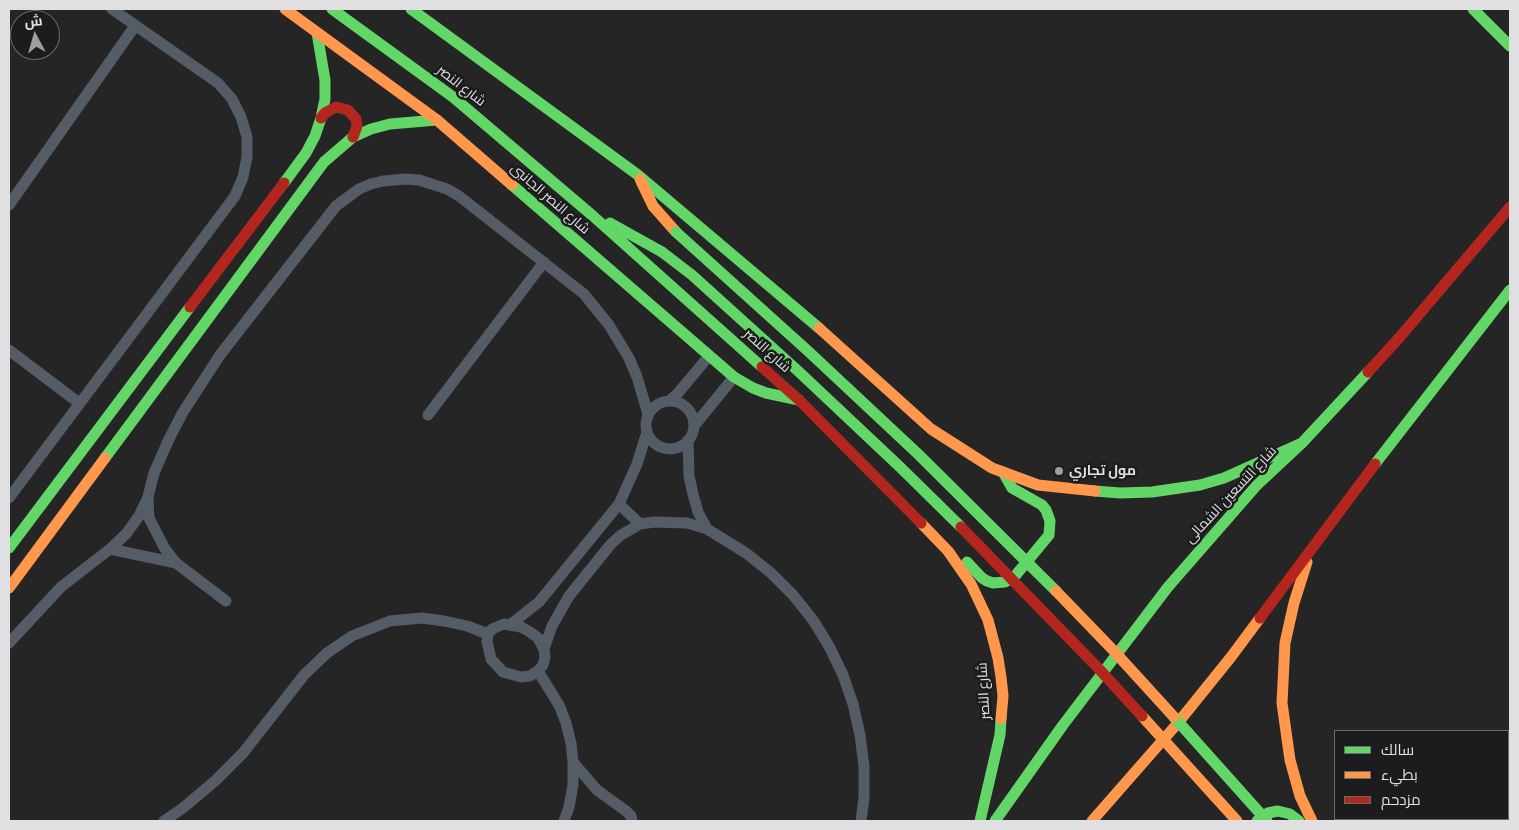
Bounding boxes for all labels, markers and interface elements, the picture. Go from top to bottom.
north arrow [10,10,60,60]
text: ش [24,10,43,31]
street label: شارع النصر [433,62,489,110]
street label: شارع النصر الجانبى [507,160,593,238]
street label: شارع النصر [740,326,794,376]
street label: شارع التسعين الشمالى [1182,443,1280,547]
place label: مول تجاري [1069,463,1136,479]
marker: مول تجاري [1053,465,1065,477]
street label: شارع النصر [974,662,994,720]
legend [1334,730,1509,820]
text: سالك [1381,739,1414,760]
text: بطيء [1381,764,1418,785]
text: مزدحم [1381,789,1421,810]

